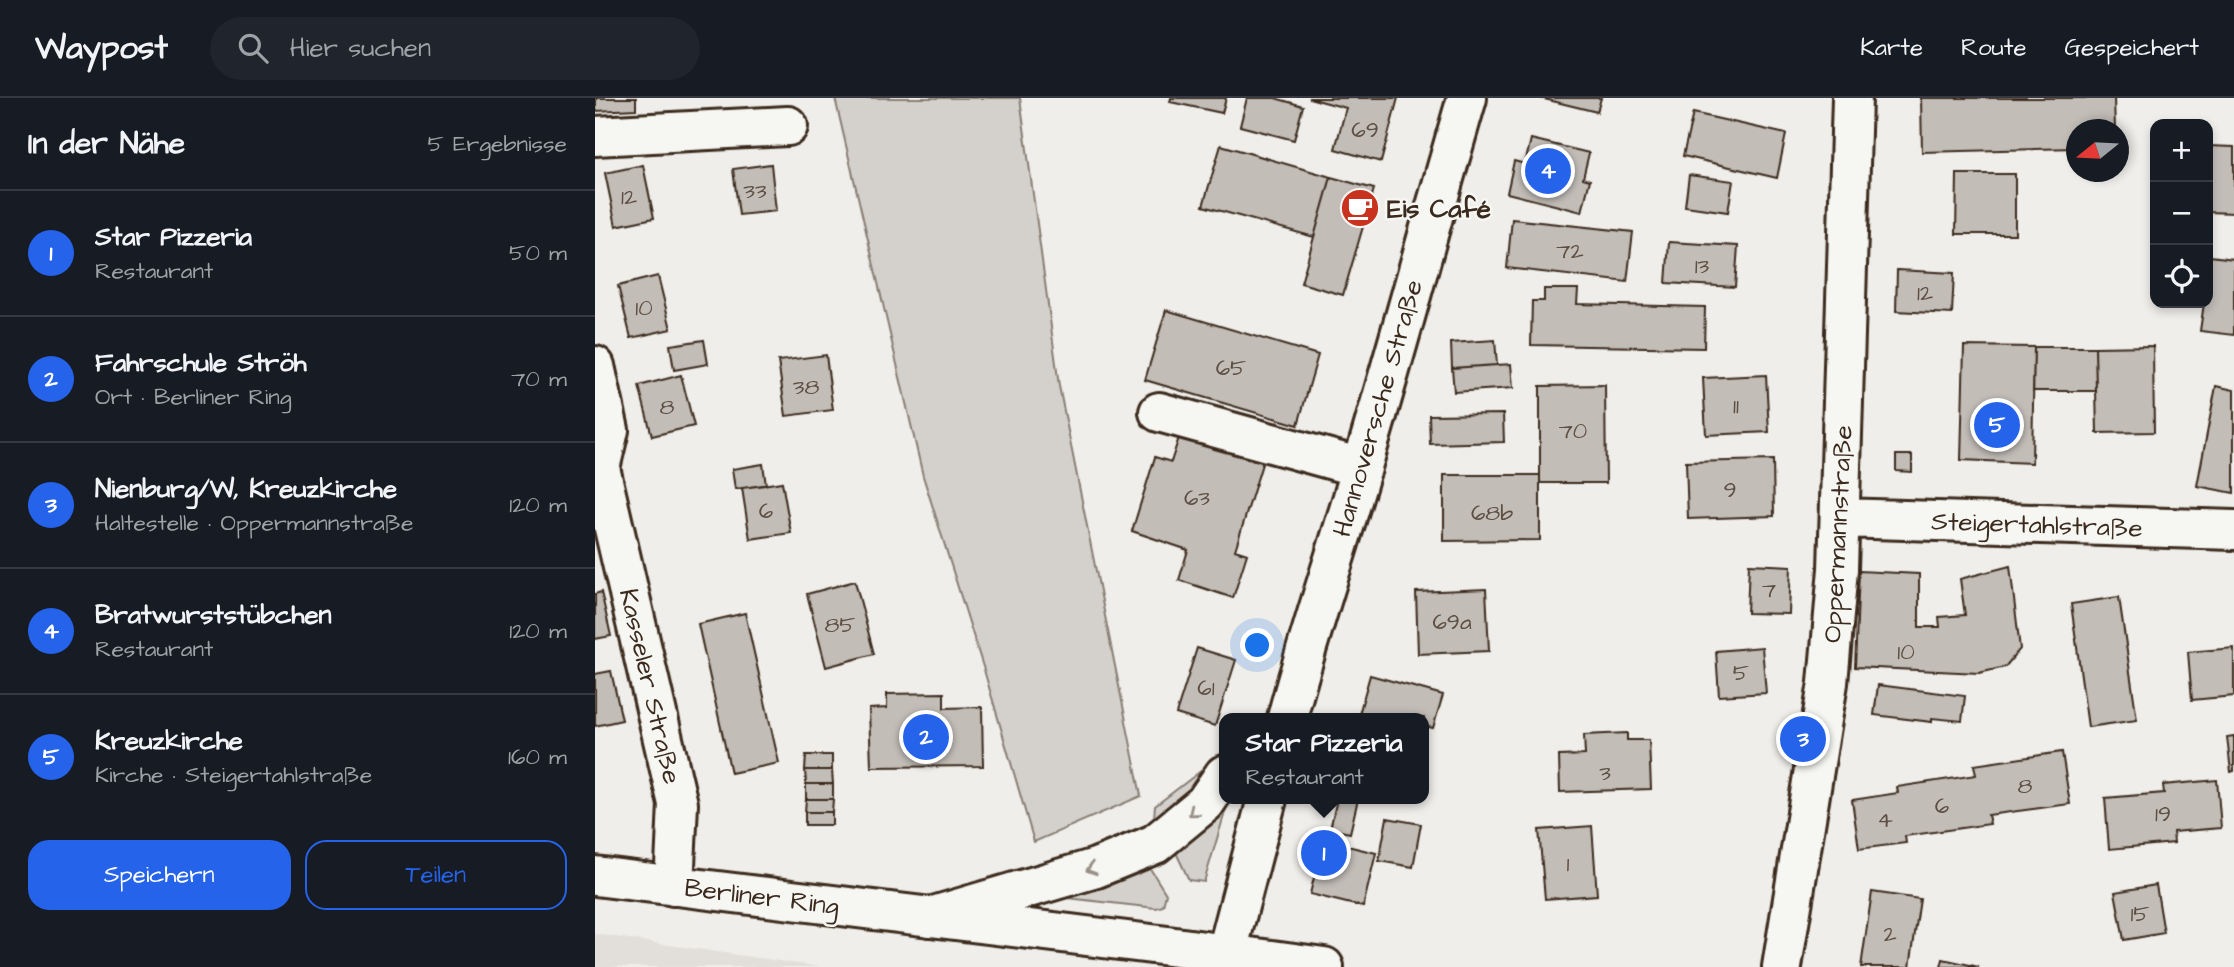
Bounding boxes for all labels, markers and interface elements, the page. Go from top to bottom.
search box [210,17,700,80]
text: Waypost [35,25,168,71]
icon: search [234,29,272,67]
text: Hier suchen [290,30,431,66]
text: Karte [1860,31,1923,65]
text: Route [1961,31,2026,65]
text: Gespeichert [2064,31,2199,65]
house number: 69 [1351,114,1379,146]
north arrow [2066,119,2129,182]
map controls [2150,119,2213,308]
button: + [2150,119,2213,182]
text: In der Nähe [28,123,185,165]
text: 5 Ergebnisse [427,128,567,160]
pin: 4 [1525,145,1571,197]
house number: 33 [743,175,767,207]
house number: 12 [621,181,637,213]
button: − [2150,182,2213,245]
cafe icon: Eis Café [1339,187,1381,229]
place label: Eis Café [1387,191,1491,227]
text: Star Pizzeria [95,219,252,255]
house number: 72 [1556,235,1584,267]
text: 1 [50,237,52,269]
text: 50 m [509,237,567,269]
button: locate [2150,245,2213,308]
house number: 13 [1695,250,1710,282]
text: Restaurant [95,255,213,287]
street label: Hannoversche Straße [1324,276,1432,541]
house number: 12 [1917,277,1933,309]
house number: 10 [635,292,653,324]
text: Fahrschule Ströh [95,345,307,381]
house number: 65 [1216,352,1246,384]
text: 2 [44,363,58,395]
text: 70 m [511,363,567,395]
house number: 38 [793,371,819,403]
text: Ort · Berliner Ring [95,381,292,413]
house number: 11 [1733,390,1739,422]
house number: 8 [660,391,675,423]
pin: 5 [1974,399,2020,451]
house number: 70 [1559,415,1587,447]
street label: Oppermannstraße [1814,424,1862,644]
text: Nienburg/W, Kreuzkirche [95,471,397,507]
house number: 9 [1723,474,1737,506]
house number: 63 [1184,482,1210,514]
text: 3 [45,489,57,521]
text: 120 m [509,489,567,521]
house number: 6 [759,495,773,527]
house number: 68b [1471,497,1513,529]
street label: Steigertahlstraße [1931,503,2143,549]
text: Haltestelle · Oppermannstraße [95,507,413,539]
house number: 7 [1762,574,1776,606]
street label: Kasseler Straße [610,585,690,787]
text: Bratwurststübchen [95,597,331,633]
house number: 69a [1432,606,1472,638]
house number: 85 [824,609,856,641]
text: 4 [43,615,59,647]
text: 120 m [509,615,567,647]
your location [1240,628,1274,662]
text: Restaurant [95,633,213,665]
house number: 10 [1897,636,1915,668]
house number: 5 [1733,657,1749,689]
house number: 61 [1197,672,1215,704]
pin: 2 [903,711,949,763]
popup [1219,713,1429,804]
pin: 3 [1780,713,1826,765]
text: Kreuzkirche [95,723,243,759]
text: Star Pizzeria [1245,725,1403,761]
text: 5 [43,741,59,773]
text: 160 m [508,741,567,773]
house number: 3 [1599,757,1611,789]
text: Kirche · Steigertahlstraße [95,759,372,791]
text: Restaurant [1245,761,1364,793]
house number: 8 [2018,770,2033,802]
house number: 6 [1935,790,1949,822]
house number: 19 [2155,798,2171,830]
one-way arrow [1189,804,1201,817]
house number: 4 [1877,804,1893,836]
pin: 1 [1301,827,1347,879]
button: Speichern [28,840,291,910]
button: Teilen [305,840,567,910]
house number: 1 [1567,848,1570,880]
one-way arrow [1086,860,1098,875]
street label: Berliner Ring [682,870,841,926]
house number: 15 [2130,898,2150,930]
house number: 2 [1883,918,1897,950]

